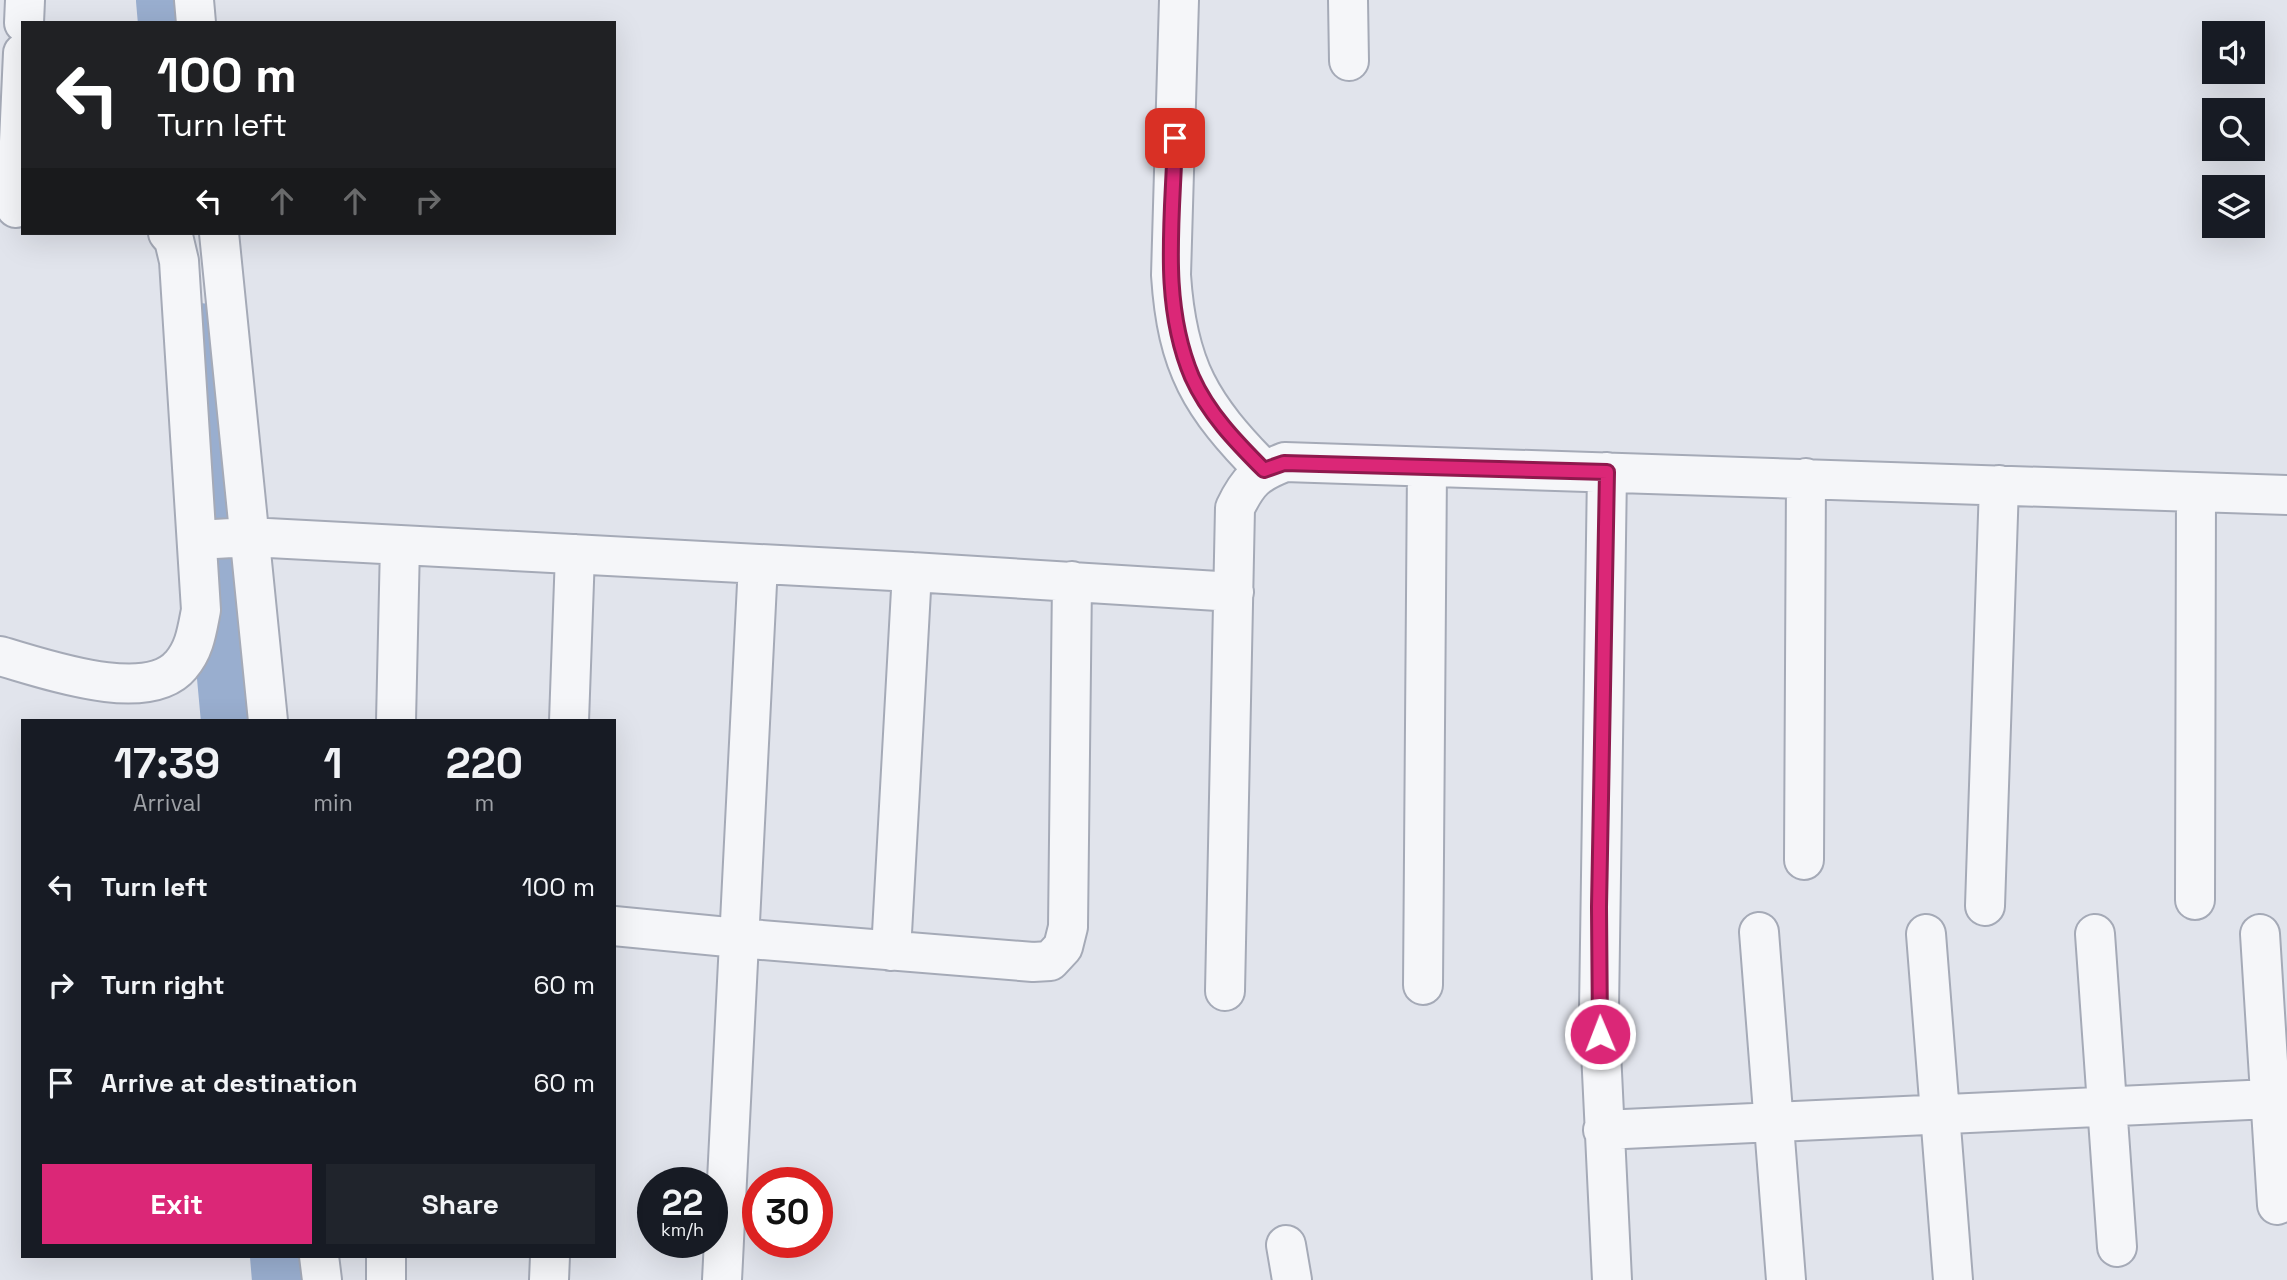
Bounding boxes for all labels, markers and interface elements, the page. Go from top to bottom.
map controls [2202,21,2265,238]
button: sound [2202,21,2265,84]
text: 100 m [157,44,297,106]
icon: left [42,49,133,140]
button: search [2202,98,2265,161]
text: Turn left [157,105,287,145]
pin [1145,108,1205,168]
icon: arrive [1156,119,1194,157]
button: layers [2202,175,2265,238]
icon: left [190,182,228,220]
icon: ahead [263,182,301,220]
icon: ahead [336,182,374,220]
icon: right [409,182,447,220]
text: 17:39 [114,737,220,790]
text: 1 [324,737,343,790]
text: 220 [446,737,523,790]
text: Arrival [133,788,201,818]
text: min [313,788,353,818]
text: m [475,788,494,818]
icon: left [42,868,80,906]
text: Turn left [101,870,208,904]
text: 100 m [522,870,595,904]
icon: right [42,966,80,1004]
text: Turn right [101,968,225,1002]
text: 60 m [533,968,595,1002]
position arrow [1563,997,1637,1071]
icon: arrive [42,1064,80,1102]
text: Arrive at destination [101,1066,358,1100]
text: 60 m [533,1066,595,1100]
button: Exit [42,1164,312,1244]
button: Share [326,1164,595,1244]
speed limit sign: 30 [742,1167,833,1258]
text: 22 [662,1181,703,1225]
text: km/h [661,1218,704,1241]

